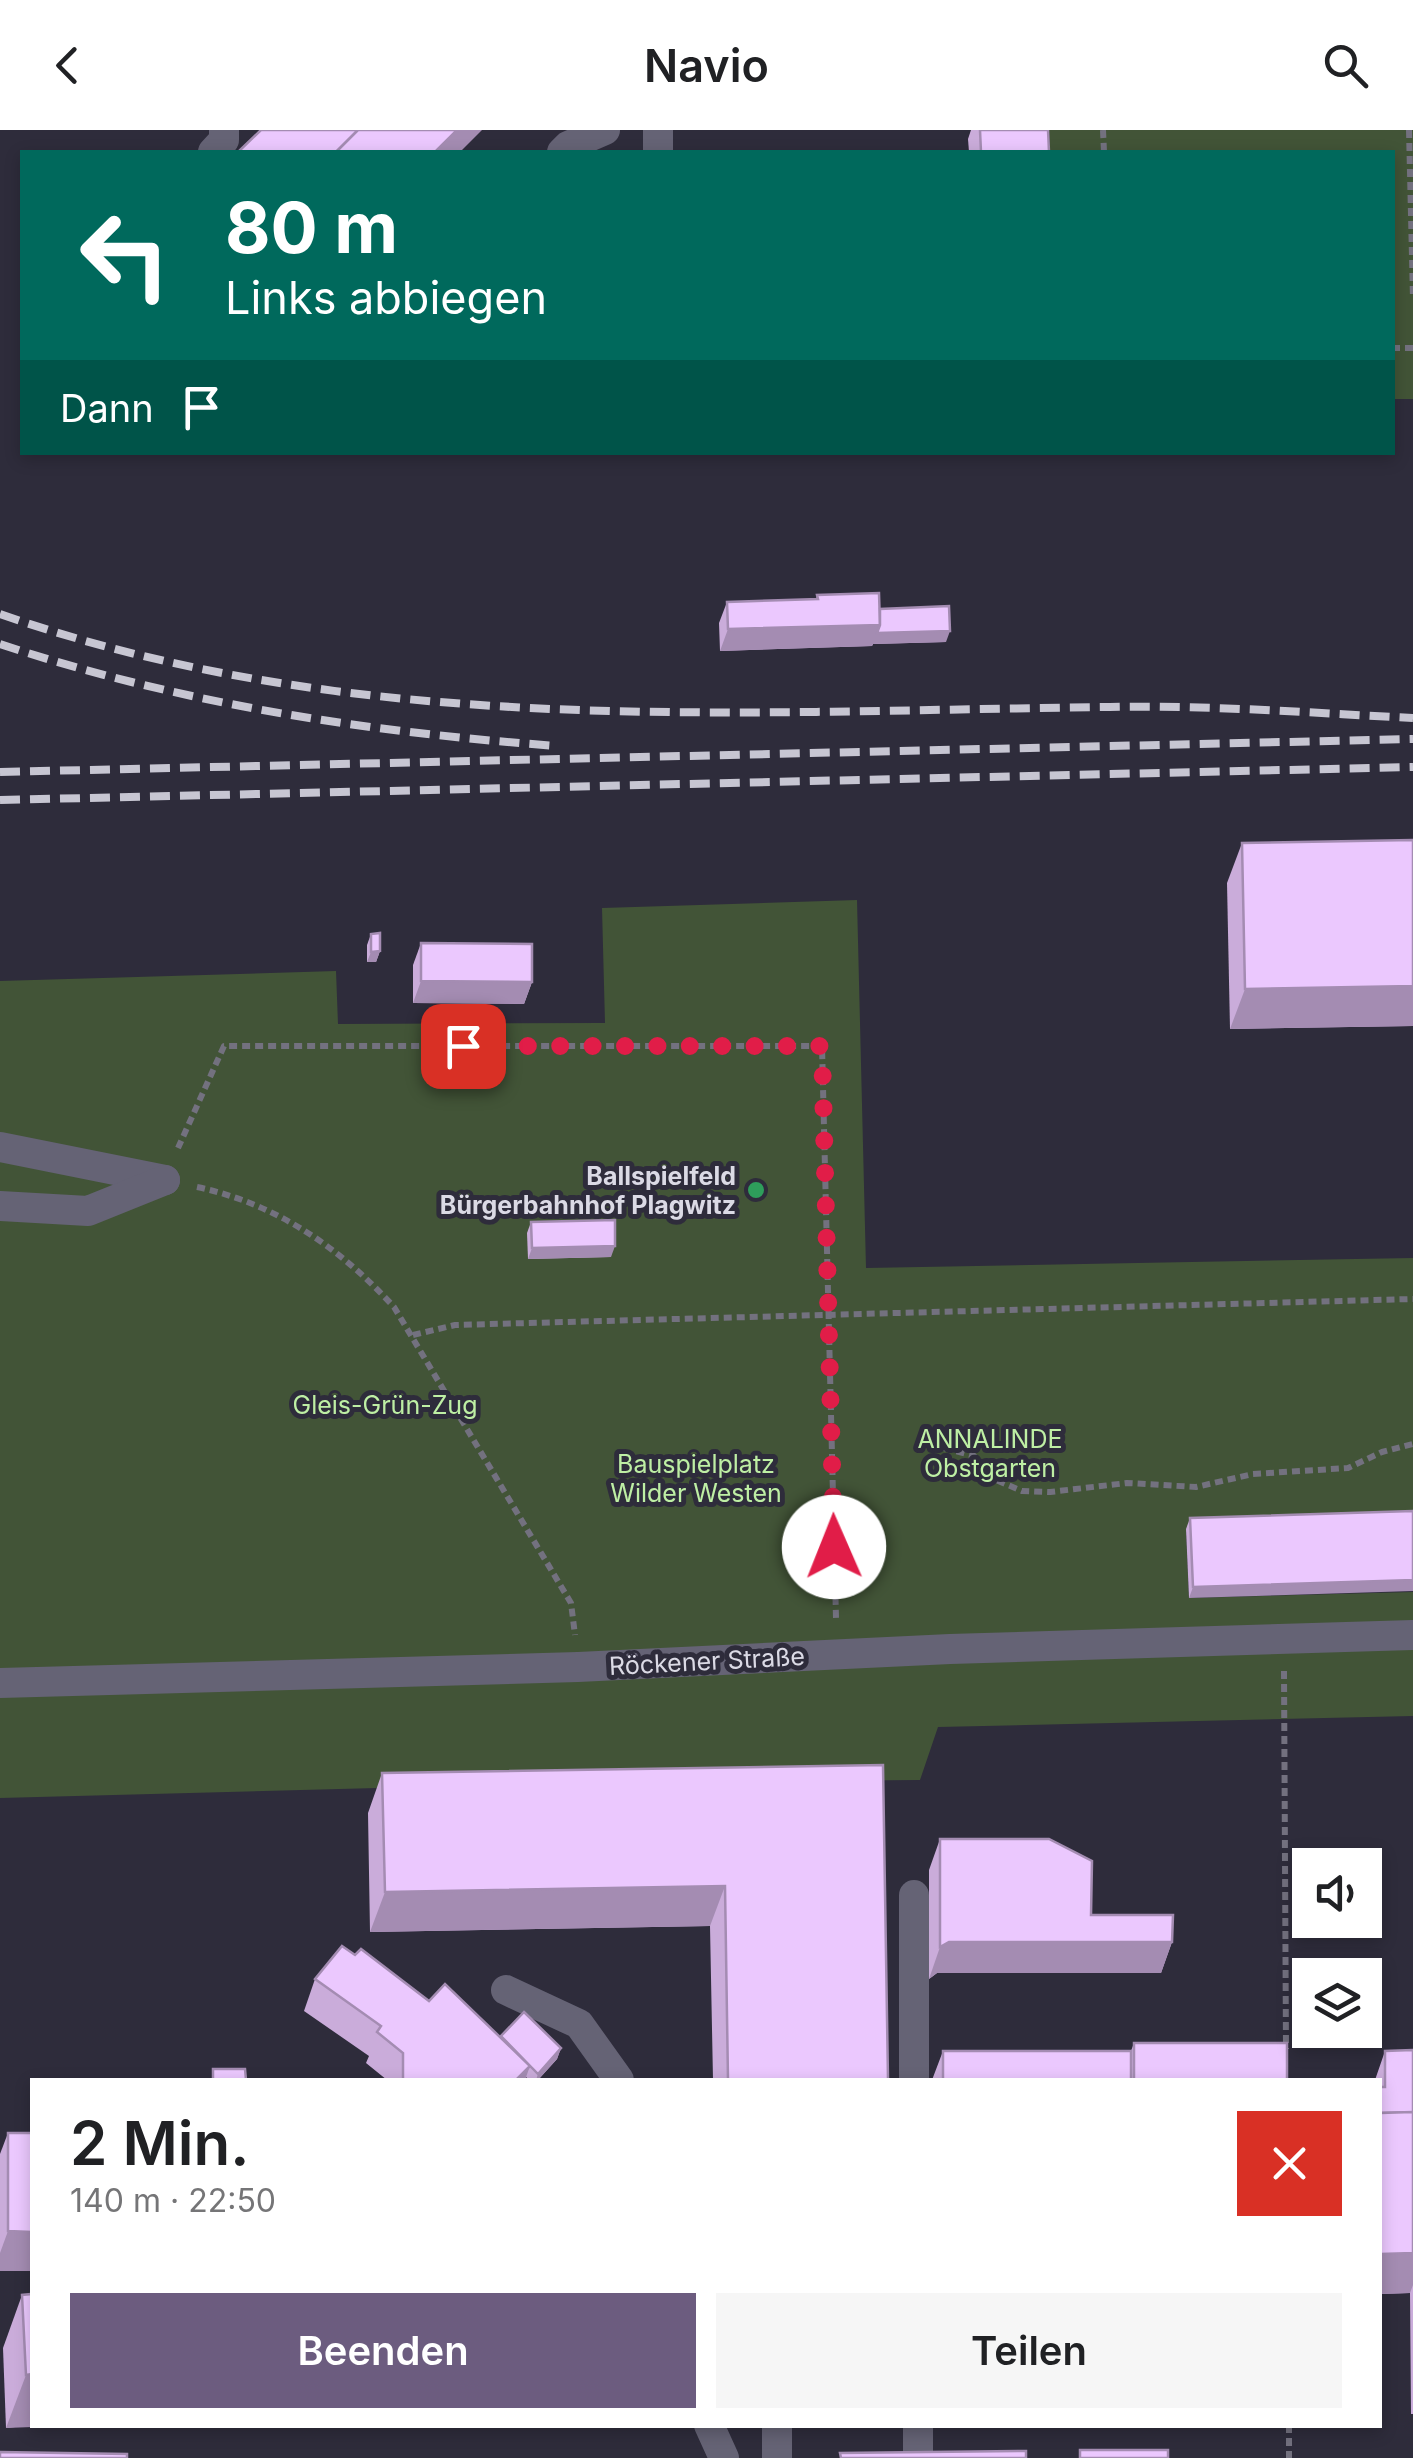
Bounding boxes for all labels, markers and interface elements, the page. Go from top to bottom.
icon: back [40,38,95,93]
text: Navio [644,38,769,93]
icon: search [1318,38,1373,93]
text: 80 m [225,185,398,270]
icon: left [60,190,190,320]
text: Links abbiegen [225,270,547,325]
icon: arrive [174,380,229,435]
text: Dann [60,385,154,431]
pin [421,1004,506,1089]
icon: arrive [436,1019,491,1074]
place label: Ballspielfeld Bürgerbahnhof Plagwitz [440,1161,736,1220]
marker: Ballspielfeld Bürgerbahnhof Plagwitz [745,1179,767,1201]
park label: Gleis-Grün-Zug [293,1390,478,1420]
park label: ANNALINDE Obstgarten [918,1424,1062,1483]
park label: Bauspielplatz Wilder Westen [610,1449,782,1508]
position arrow [782,1495,886,1599]
street label: Röckener Straße [608,1641,806,1681]
map controls [1292,1848,1382,2048]
button: sound [1292,1848,1382,1938]
button: layers [1292,1958,1382,2048]
text: 2 Min. [70,2107,249,2179]
button: close [1237,2111,1342,2216]
text: 140 m · 22:50 [70,2181,276,2220]
button: Beenden [70,2293,696,2408]
button: Teilen [716,2293,1342,2408]

